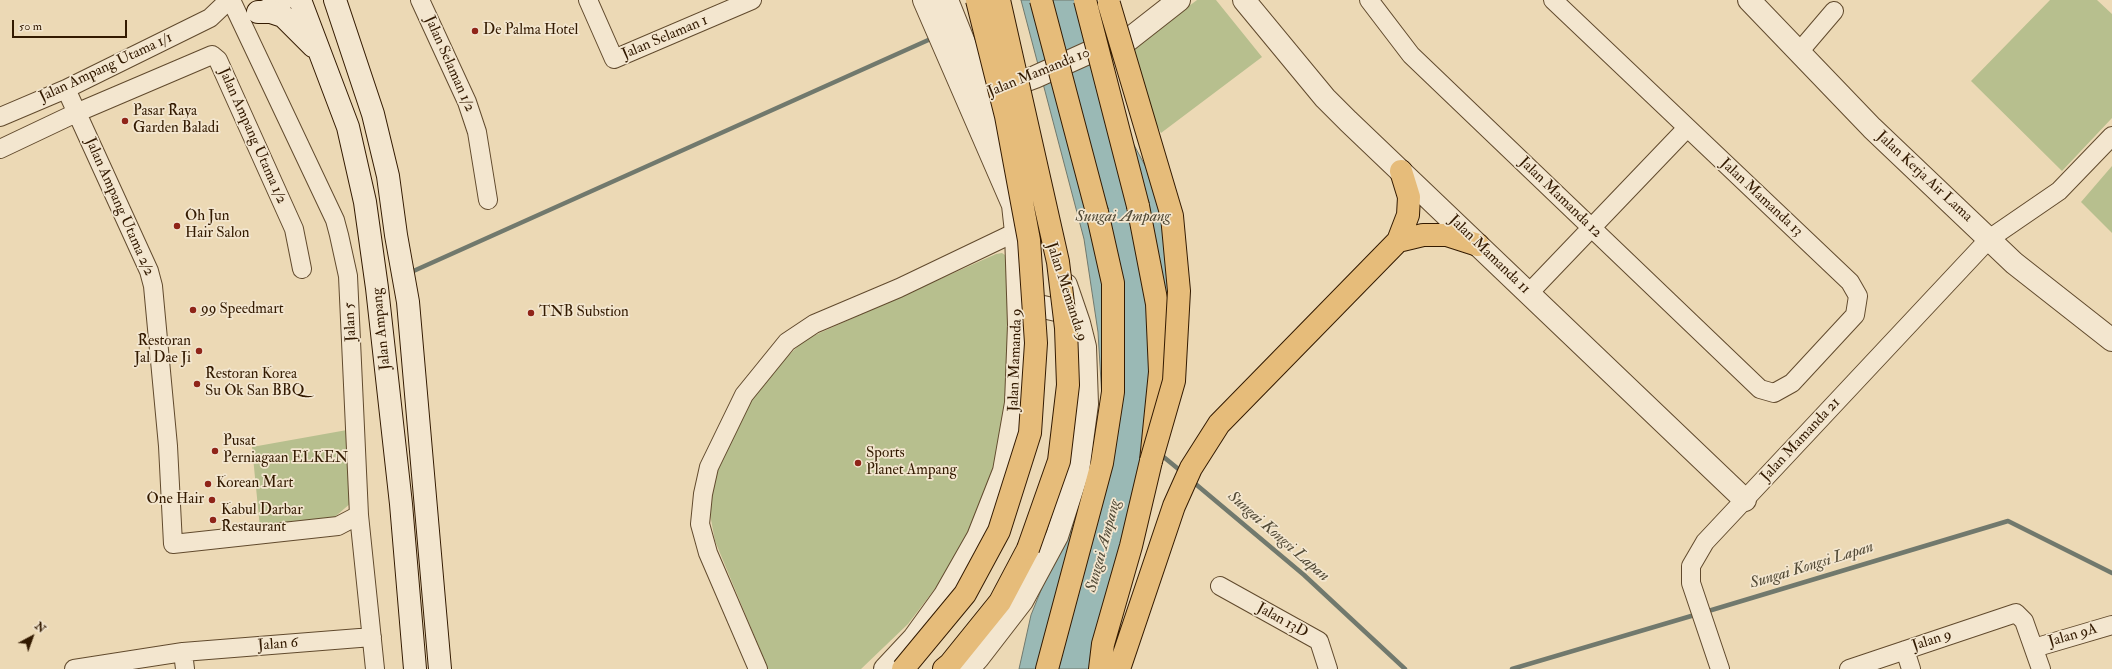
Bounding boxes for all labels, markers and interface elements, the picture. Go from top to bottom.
scale bar [14,12,129,38]
street label: Jalan Selaman 1 [619,12,711,64]
street label: Jalan Selaman 1/2 [420,13,478,115]
text: 50 m [19,19,42,34]
place label: De Palma Hotel [483,22,578,40]
marker: De Palma Hotel [470,26,480,36]
street label: Jalan Ampang Utama 1/1 [37,29,175,107]
street label: Jalan Mamanda 10 [985,44,1093,102]
street label: Jalan Ampang Utama 1/2 [214,65,290,207]
place label: Pasar Raya Garden Baladi [133,103,219,138]
marker: Pasar Raya Garden Baladi [120,116,130,126]
street label: Jalan Kerja Air Lama [1872,128,1976,226]
street label: Jalan Ampang Utama 2/2 [80,135,158,279]
street label: Jalan Mamanda 12 [1515,154,1605,242]
street label: Jalan Mamanda 13 [1716,155,1806,241]
place label: Oh Jun Hair Salon [185,208,249,243]
water label: Sungai Ampang [1075,208,1171,228]
street label: Jalan Mamanda 11 [1445,212,1533,298]
marker: Oh Jun Hair Salon [172,221,182,231]
street label: Jalan Memanda 9 [1041,240,1091,344]
street label: Jalan Ampang [369,287,395,371]
place label: 99 Speedmart [201,301,284,319]
street label: Jalan 5 [341,302,361,342]
place label: TNB Substion [539,304,629,322]
marker: 99 Speedmart [188,305,198,315]
marker: TNB Substion [526,308,536,318]
street label: Jalan Mamanda 9 [1005,308,1027,412]
place label: Restoran Jal Dae Ji [134,333,191,368]
marker: Restoran Jal Dae Ji [194,346,204,356]
place label: Restoran Korea Su Ok San BBQ [205,366,304,401]
marker: Restoran Korea Su Ok San BBQ [192,379,202,389]
street label: Jalan Mamanda 21 [1757,394,1845,486]
place label: Pusat Perniagaan ELKEN [223,433,348,468]
place label: Sports Planet Ampang [866,445,957,480]
marker: Pusat Perniagaan ELKEN [210,446,220,456]
marker: Sports Planet Ampang [853,458,863,468]
place label: Korean Mart [216,475,293,493]
marker: Korean Mart [203,479,213,489]
water label: Sungai Kongsi Lapan [1223,488,1333,586]
place label: One Hair [147,491,204,509]
marker: One Hair [207,495,217,505]
water label: Sungai Ampang [1082,498,1126,594]
place label: Kabul Darbar Restaurant [221,502,303,537]
marker: Kabul Darbar Restaurant [208,515,218,525]
water label: Sungai Kongsi Lapan [1748,538,1876,594]
street label: Jalan 13D [1253,600,1311,642]
north arrow [12,617,52,657]
text: N [32,619,48,636]
street label: Jalan 9A [2046,620,2100,652]
street label: Jalan 9 [1910,626,1954,656]
street label: Jalan 6 [257,635,299,655]

